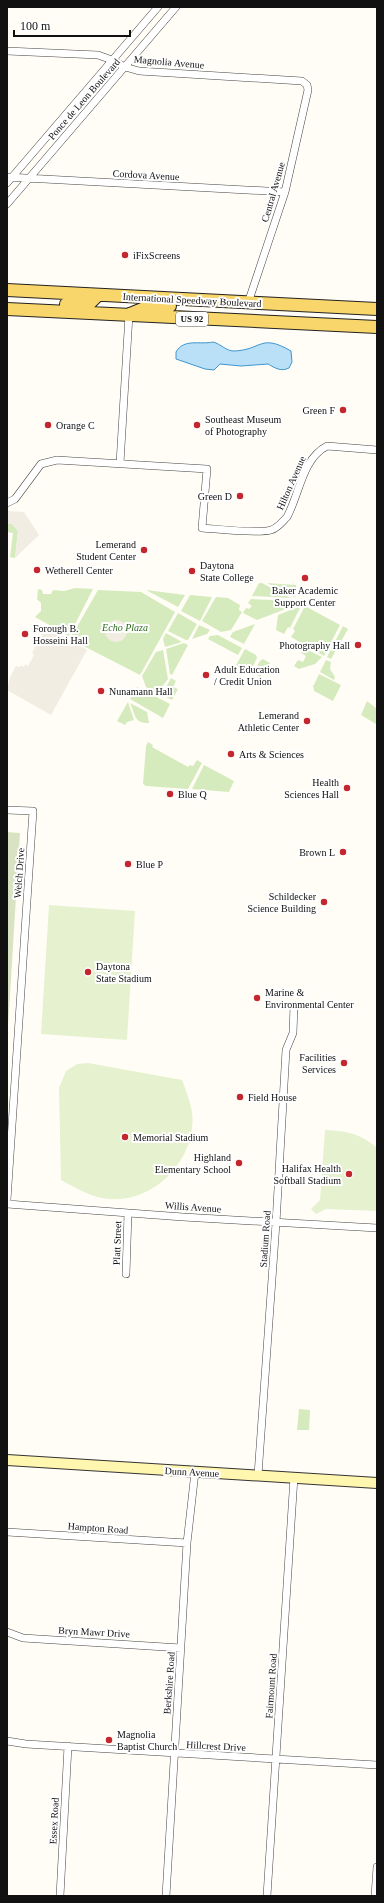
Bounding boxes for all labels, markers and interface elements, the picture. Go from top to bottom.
scale bar [14,12,130,38]
text: 100 m [20,19,51,33]
street label: Magnolia Avenue [133,53,205,71]
street label: Ponce de Leon Boulevard [46,56,122,142]
street label: Central Avenue [259,160,287,223]
street label: Cordova Avenue [112,168,180,182]
marker: iFixScreens [120,250,130,260]
place label: iFixScreens [133,250,180,261]
street label: International Speedway Boulevard [122,291,262,309]
road number: US 92 [176,312,208,326]
place label: Green F [303,405,335,416]
marker: Green F [338,405,348,415]
place label: Southeast Museum of Photography [205,414,282,437]
marker: Orange C [43,420,53,430]
place label: Orange C [56,420,95,431]
marker: Southeast Museum of Photography [192,420,202,430]
street label: Hilton Avenue [274,454,308,512]
place label: Green D [198,491,232,502]
marker: Green D [235,491,245,501]
place label: Lemerand Student Center [76,539,137,562]
marker: Lemerand Student Center [139,545,149,555]
place label: Daytona State College [200,560,254,583]
marker: Wetherell Center [32,565,42,575]
place label: Wetherell Center [45,565,113,576]
marker: Daytona State College [187,566,197,576]
marker: Baker Academic Support Center [300,573,310,583]
place label: Baker Academic Support Center [272,585,339,608]
park label: Echo Plaza [101,622,148,633]
place label: Forough B. Hosseini Hall [33,623,88,646]
marker: Forough B. Hosseini Hall [20,629,30,639]
place label: Photography Hall [279,640,350,651]
marker: Photography Hall [353,640,363,650]
place label: Adult Education / Credit Union [214,664,280,687]
marker: Adult Education / Credit Union [201,670,211,680]
marker: Nunamann Hall [96,686,106,696]
place label: Nunamann Hall [109,686,173,697]
place label: Lemerand Athletic Center [238,710,300,733]
marker: Lemerand Athletic Center [302,716,312,726]
marker: Arts & Sciences [226,749,236,759]
place label: Arts & Sciences [239,749,304,760]
place label: Health Sciences Hall [284,777,339,800]
marker: Health Sciences Hall [342,783,352,793]
marker: Blue Q [165,789,175,799]
place label: Blue Q [178,789,207,800]
street label: Welch Drive [12,847,26,899]
place label: Brown L [299,847,335,858]
marker: Brown L [338,847,348,857]
marker: Blue P [123,859,133,869]
place label: Blue P [136,859,163,870]
place label: Schildecker Science Building [247,891,317,914]
marker: Schildecker Science Building [319,897,329,907]
place label: Daytona State Stadium [96,961,152,984]
marker: Daytona State Stadium [83,967,93,977]
place label: Marine & Environmental Center [265,987,354,1010]
marker: Marine & Environmental Center [252,993,262,1003]
place label: Facilities Services [299,1052,336,1075]
marker: Facilities Services [339,1058,349,1068]
marker: Field House [235,1092,245,1102]
place label: Field House [248,1092,297,1103]
marker: Memorial Stadium [120,1132,130,1142]
place label: Memorial Stadium [133,1132,208,1143]
place label: Highland Elementary School [155,1152,231,1175]
marker: Highland Elementary School [234,1158,244,1168]
place label: Halifax Health Softball Stadium [274,1163,341,1186]
marker: Halifax Health Softball Stadium [344,1169,354,1179]
street label: Willis Avenue [165,1200,222,1214]
street label: Stadium Road [258,1210,272,1268]
street label: Platt Street [111,1221,123,1265]
street label: Dunn Avenue [164,1465,220,1479]
street label: Hampton Road [67,1520,129,1536]
street label: Bryn Mawr Drive [58,1625,131,1639]
street label: Berkshire Road [161,1651,177,1715]
street label: Fairmount Road [263,1653,279,1719]
place label: Magnolia Baptist Church [117,1729,177,1752]
marker: Magnolia Baptist Church [104,1735,114,1745]
street label: Hillcrest Drive [186,1739,247,1753]
street label: Essex Road [47,1797,61,1845]

